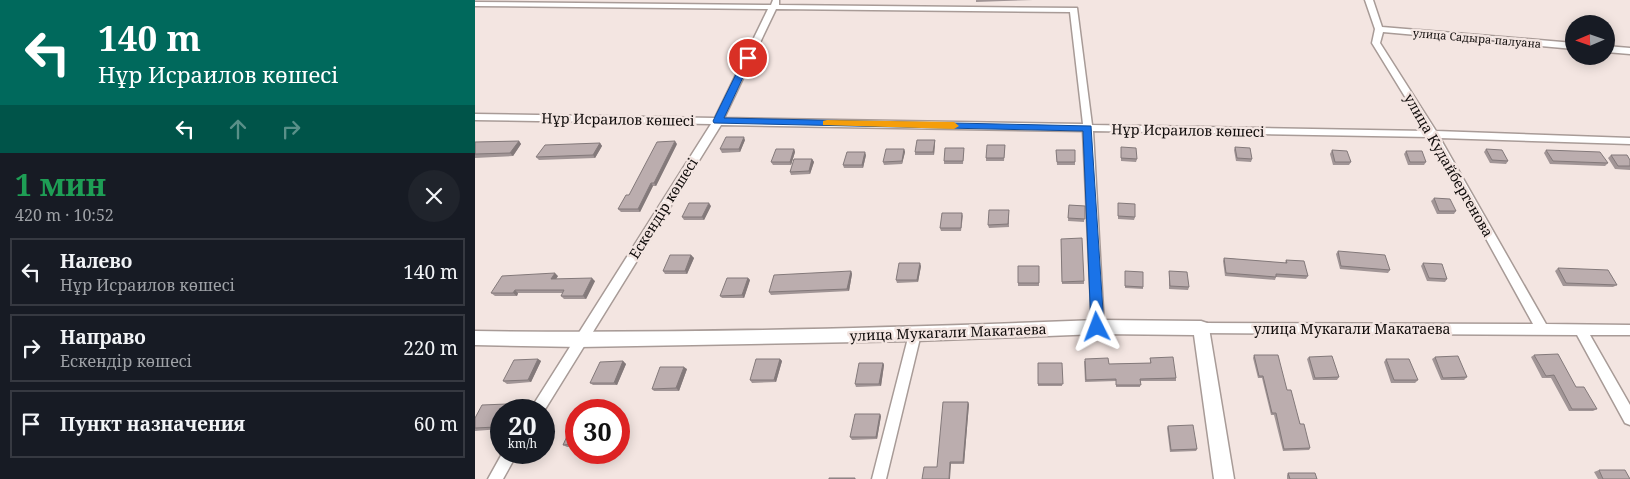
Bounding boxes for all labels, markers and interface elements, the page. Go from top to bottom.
text: 140 m [98,14,201,61]
north arrow [1565,15,1615,65]
map controls [1565,15,1615,65]
icon: left [15,20,80,85]
street label: улица Садыра-палуана [1412,25,1542,51]
pin [727,37,769,79]
icon: arrive [734,44,762,72]
text: Нұр Исраилов көшесі [98,59,339,89]
street label: улица Кудайбергенова [1400,90,1498,240]
street label: Нұр Исраилов көшесі [541,108,695,130]
icon: left [171,115,199,143]
icon: ahead [224,115,252,143]
icon: right [277,115,305,143]
street label: Нұр Исраилов көшесі [1111,119,1265,141]
street label: Ескендір көшесі [624,154,702,262]
text: 1 мин [15,164,106,205]
button: close [408,170,460,222]
text: 420 m · 10:52 [15,204,114,226]
text: Налево [60,248,132,274]
icon: left [17,258,45,286]
text: 140 m [403,259,458,285]
text: Нұр Исраилов көшесі [60,274,235,296]
position arrow [1070,300,1122,352]
street label: улица Мукагали Макатаева [849,319,1047,345]
street label: улица Мукагали Макатаева [1253,319,1451,338]
text: Направо [60,324,146,350]
icon: right [17,334,45,362]
text: 220 m [403,335,458,361]
text: Ескендір көшесі [60,350,192,372]
speed limit sign: 30 [565,399,630,464]
text: 20 [508,408,537,442]
icon: arrive [17,410,45,438]
text: Пункт назначения [60,411,245,437]
text: 60 m [414,411,458,437]
text: km/h [508,435,537,452]

